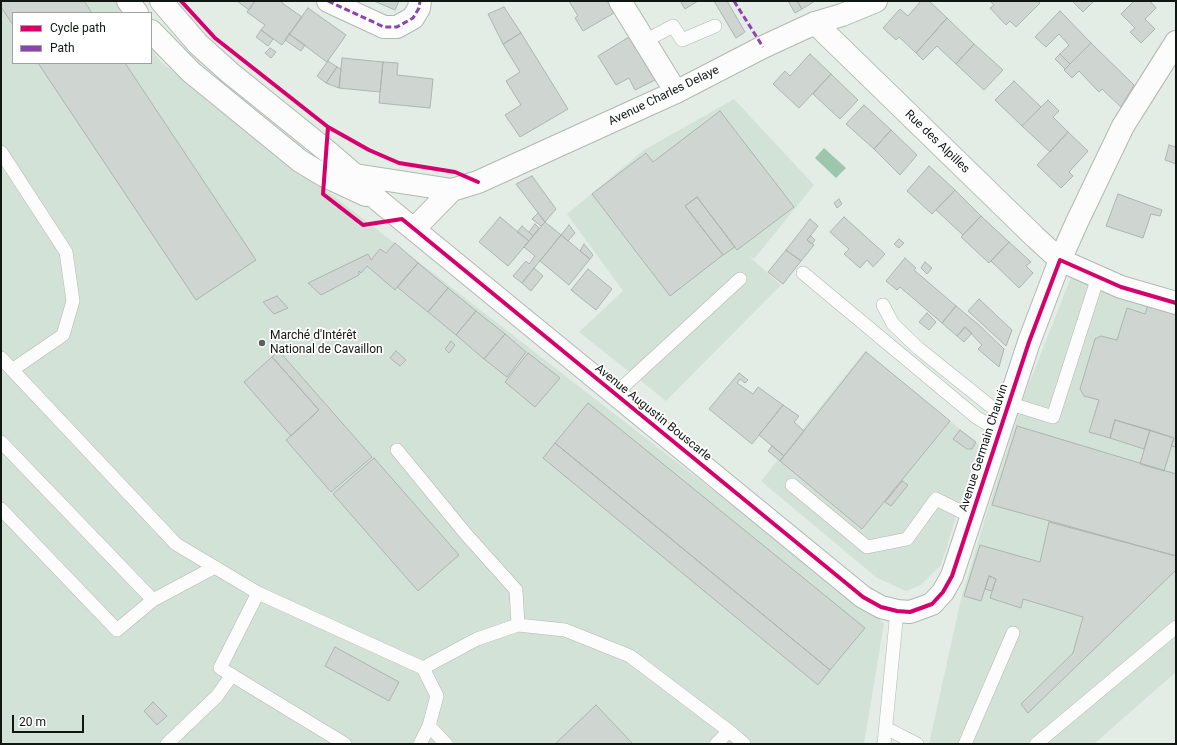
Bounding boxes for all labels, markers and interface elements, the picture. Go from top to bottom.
legend [12,12,152,64]
text: Cycle path [50,21,106,35]
text: Path [50,41,75,55]
street label: Avenue Charles Delaye [606,63,722,129]
street label: Rue des Alpilles [902,107,972,177]
place label: Marché d'Intérêt National de Cavaillon [270,329,383,357]
marker: Marché d'Intérêt National de Cavaillon [257,338,267,348]
street label: Avenue Augustin Bouscarle [592,362,714,464]
street label: Avenue Germain Chauvin [957,382,1011,514]
scale bar [14,707,86,733]
text: 20 m [19,715,46,729]

